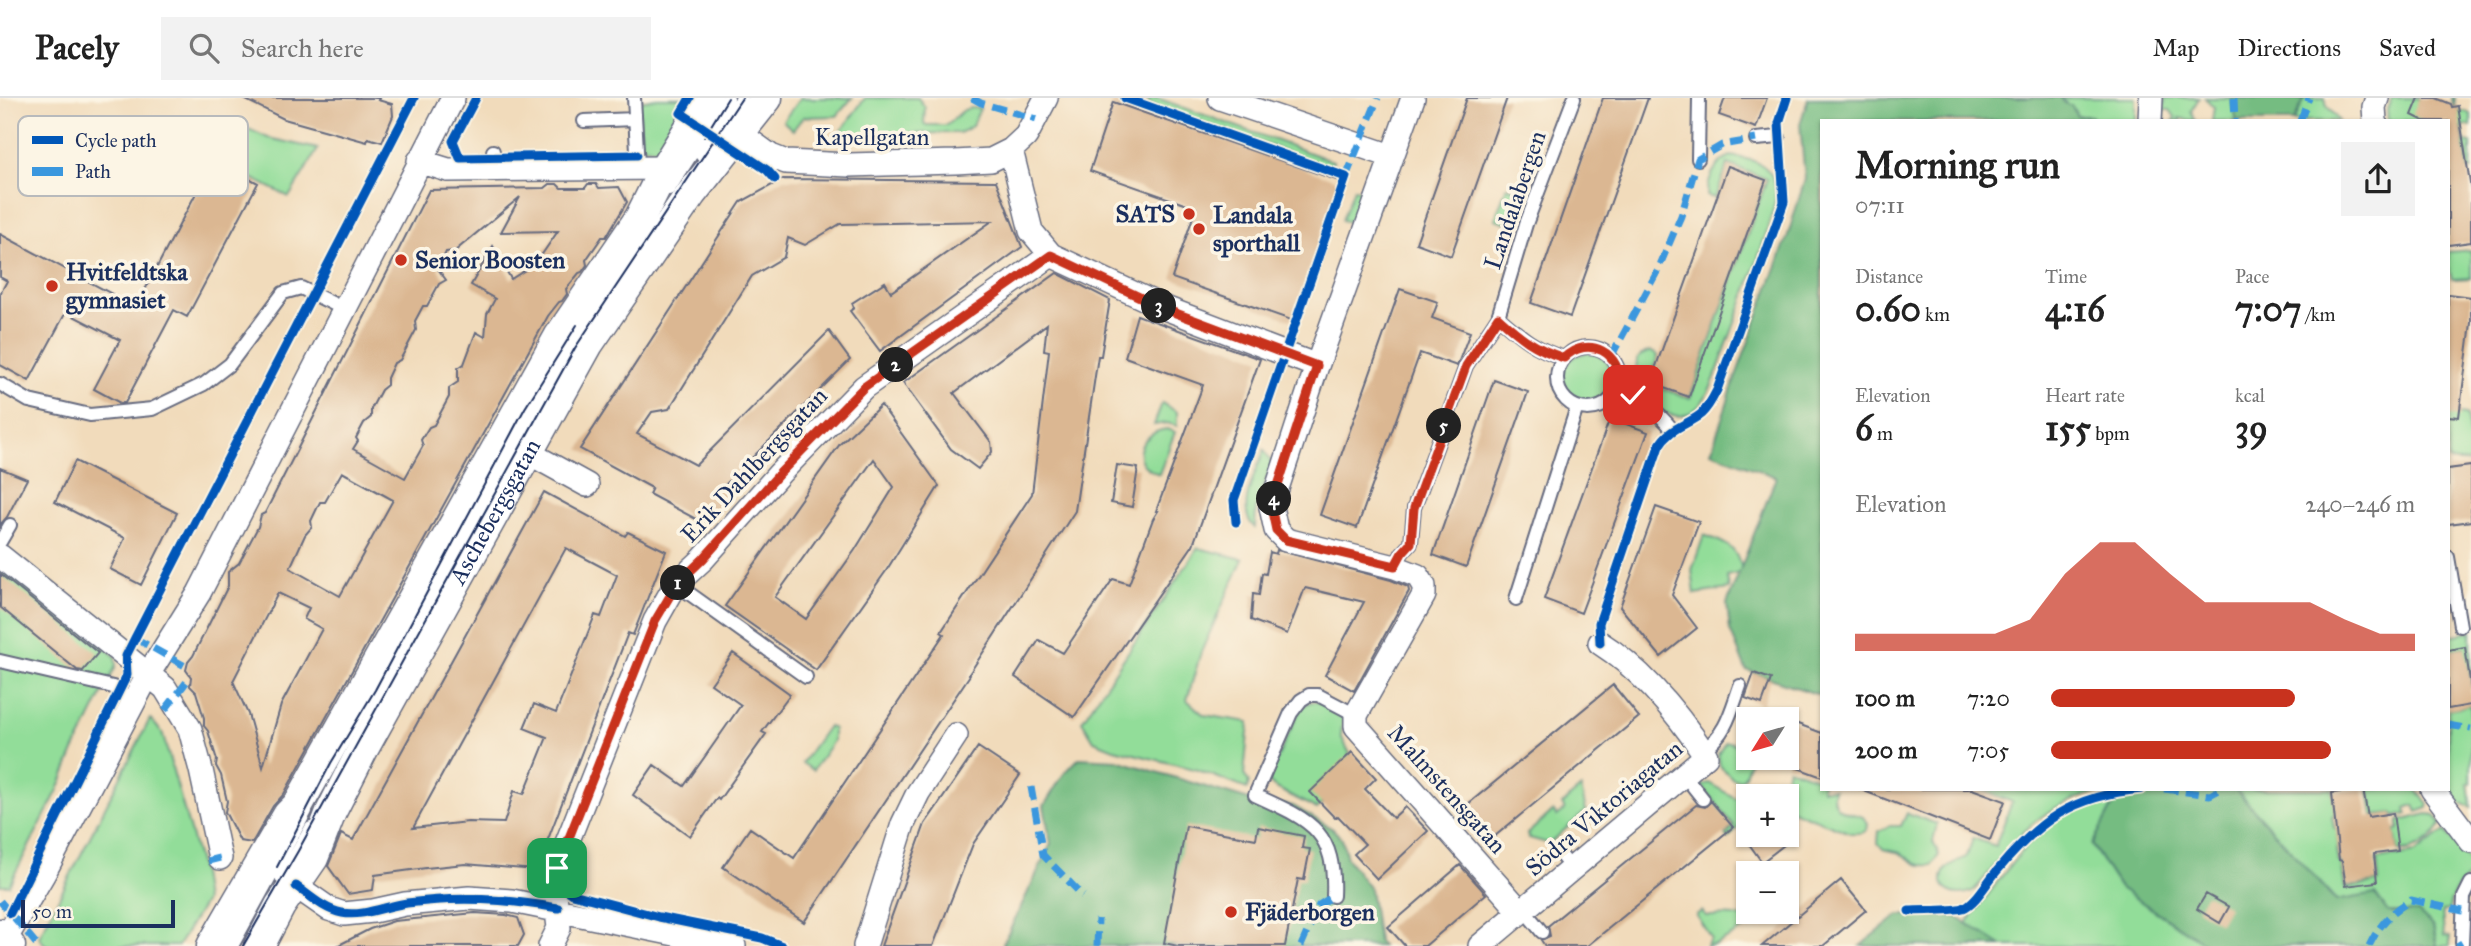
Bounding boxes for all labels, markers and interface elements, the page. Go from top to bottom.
search box [161,17,651,80]
text: Pacely [35,28,119,68]
icon: search [185,29,223,67]
text: Search here [241,32,364,64]
text: Map [2153,33,2200,63]
text: Directions [2238,33,2341,63]
text: Saved [2379,33,2436,63]
legend [18,116,248,196]
street label: Kapellgatan [814,122,930,152]
street label: Landalabergen [1477,127,1553,273]
text: Cycle path [75,129,157,152]
text: Morning run [1855,142,2060,188]
button: share [2341,142,2415,216]
text: Path [75,160,111,183]
text: 07:11 [1855,191,1905,219]
place label: SATS [1115,199,1175,229]
place label: Landala sporthall [1213,200,1300,258]
marker: SATS [1181,206,1197,222]
marker: Landala sporthall [1191,221,1207,237]
place label: Senior Boosten [415,245,565,275]
marker: Senior Boosten [393,252,409,268]
place label: Hvitfeldtska gymnasiet [66,257,188,315]
text: Distance [1855,265,1923,288]
text: Time [2045,265,2087,288]
text: Pace [2235,265,2269,288]
marker: Hvitfeldtska gymnasiet [44,278,60,294]
pin: 3 [1142,288,1176,324]
text: 0.60 [1855,288,1921,331]
text: 4:16 [2045,288,2105,331]
text: 7:07 [2235,288,2302,331]
text: 3 [1155,294,1162,317]
text: km [1921,303,1950,326]
text: /km [2302,303,2336,326]
pin: 2 [878,348,914,382]
text: 2 [891,353,900,376]
pin [1603,365,1663,425]
icon: check [1614,376,1652,414]
street label: Erik Dahlbergsgatan [674,381,834,549]
text: Elevation [1855,384,1930,407]
text: Heart rate [2045,384,2125,407]
text: kcal [2235,384,2265,407]
text: 6 [1855,407,1873,450]
text: 155 [2045,407,2091,450]
text: 39 [2235,407,2268,450]
pin: 5 [1426,408,1462,444]
text: 5 [1439,414,1448,437]
text: m [1873,422,1893,445]
text: bpm [2091,422,2130,445]
street label: Aschebergsgatan [442,434,547,591]
pin: 4 [1256,482,1292,516]
text: 4 [1268,487,1279,510]
text: Elevation [1855,490,1946,518]
text: 240–246 m [2305,490,2415,518]
pin: 1 [660,566,696,601]
text: 1 [674,571,681,594]
text: 100 m [1855,684,1915,712]
text: 7:20 [1967,684,2010,712]
north arrow [1736,707,1799,770]
map controls [1736,707,1799,924]
street label: Malmstensgatan [1381,718,1513,860]
street label: Södra Viktoriagatan [1519,733,1689,883]
text: 200 m [1855,736,1917,764]
text: 7:05 [1967,736,2009,764]
button: + [1736,784,1799,847]
pin [527,838,587,898]
icon: arrive [538,849,576,887]
button: − [1736,861,1799,924]
scale bar [21,897,175,929]
place label: Fjäderborgen [1245,897,1375,927]
text: 50 m [32,900,72,923]
marker: Fjäderborgen [1223,904,1239,920]

